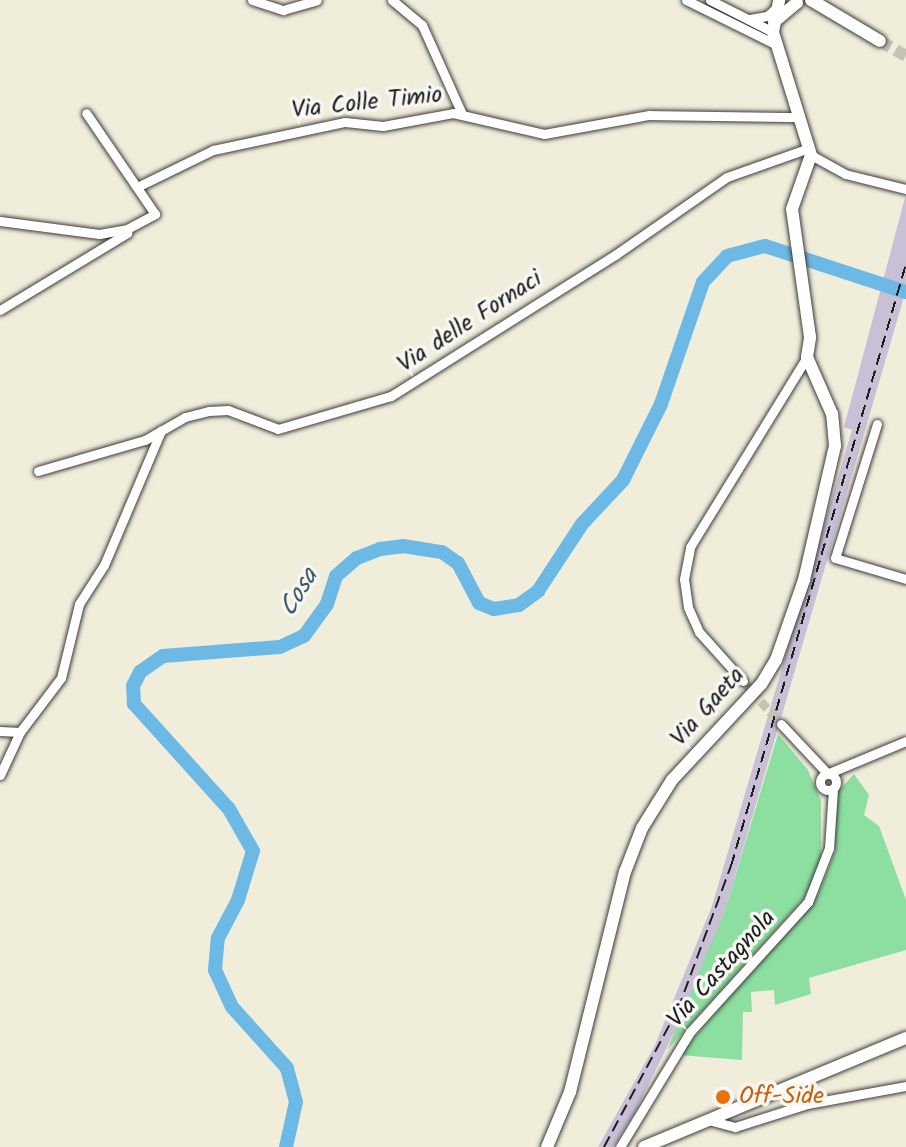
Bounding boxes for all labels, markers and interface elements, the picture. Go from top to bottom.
street label: Via Colle Timio [290,81,444,125]
street label: Via delle Fornaci [392,265,548,379]
water label: Cosa [274,563,326,623]
street label: Via Gaeta [665,661,751,753]
street label: Via Castagnola [662,904,782,1034]
place label: Off-Side [739,1083,824,1111]
marker: Off-Side [714,1088,732,1106]

